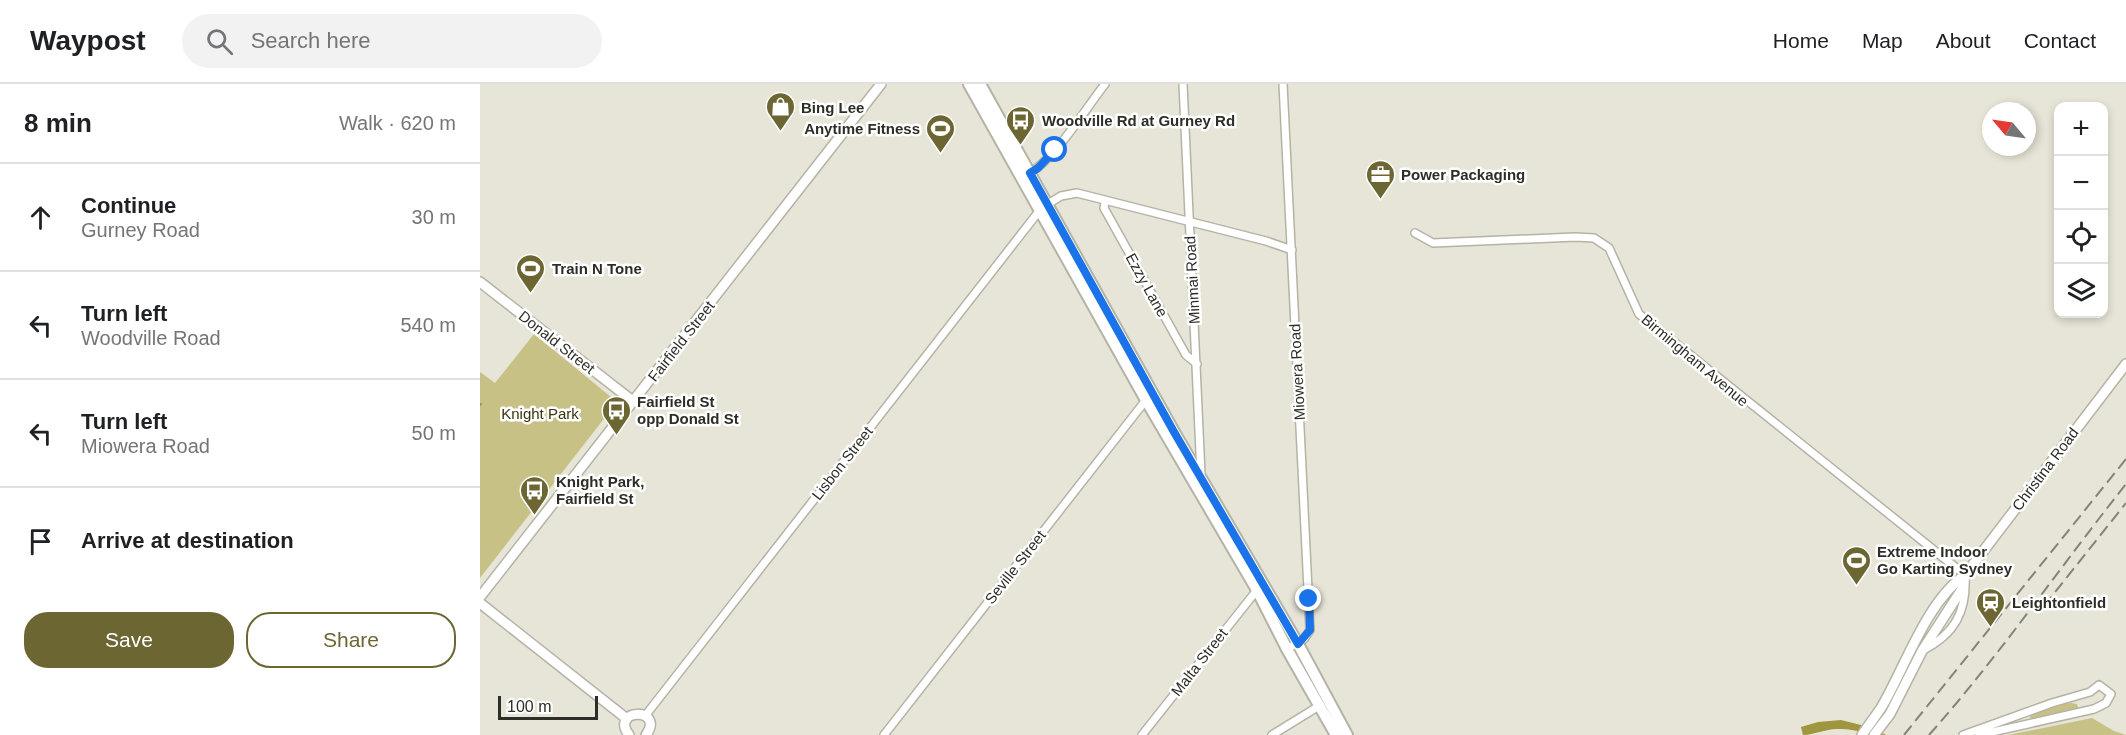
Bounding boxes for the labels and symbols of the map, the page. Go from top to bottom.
shop icon: Bing Lee [764,91,796,133]
place label: Bing Lee [801,99,864,116]
north arrow [1982,102,2036,156]
bus stop icon: Woodville Rd at Gurney Rd [1005,104,1037,146]
sports icon: Anytime Fitness [925,112,957,154]
place label: Woodville Rd at Gurney Rd [1042,112,1235,129]
place label: Anytime Fitness [804,120,920,137]
route start [1041,136,1067,162]
office icon: Power Packaging [1364,158,1396,200]
place label: Power Packaging [1401,166,1525,183]
street label: Minmai Road [1181,235,1203,325]
street label: Ezzy Lane [1123,250,1171,320]
sports icon: Train N Tone [515,252,547,294]
place label: Train N Tone [552,260,642,277]
street label: Fairfield Street [644,297,718,385]
street label: Donald Street [516,307,599,377]
street label: Birmingham Avenue [1638,310,1752,410]
street label: Miowera Road [1286,323,1308,421]
place label: Fairfield St opp Donald St [637,393,739,427]
bus stop icon: Fairfield St opp Donald St [600,394,632,436]
park label: Knight Park [501,405,579,422]
street label: Lisbon Street [808,422,876,503]
street label: Christina Road [2008,424,2082,514]
place label: Knight Park, Fairfield St [556,473,644,507]
bus stop icon: Knight Park, Fairfield St [519,474,551,516]
street label: Seville Street [981,526,1049,607]
place label: Extreme Indoor Go Karting Sydney [1877,543,2013,577]
sports icon: Extreme Indoor Go Karting Sydney [1840,544,1872,586]
route end [1295,585,1321,611]
station icon: Leightonfield [1975,586,2007,628]
place label: Leightonfield [2012,594,2106,611]
street label: Malta Street [1167,624,1231,699]
scale bar [498,693,598,720]

